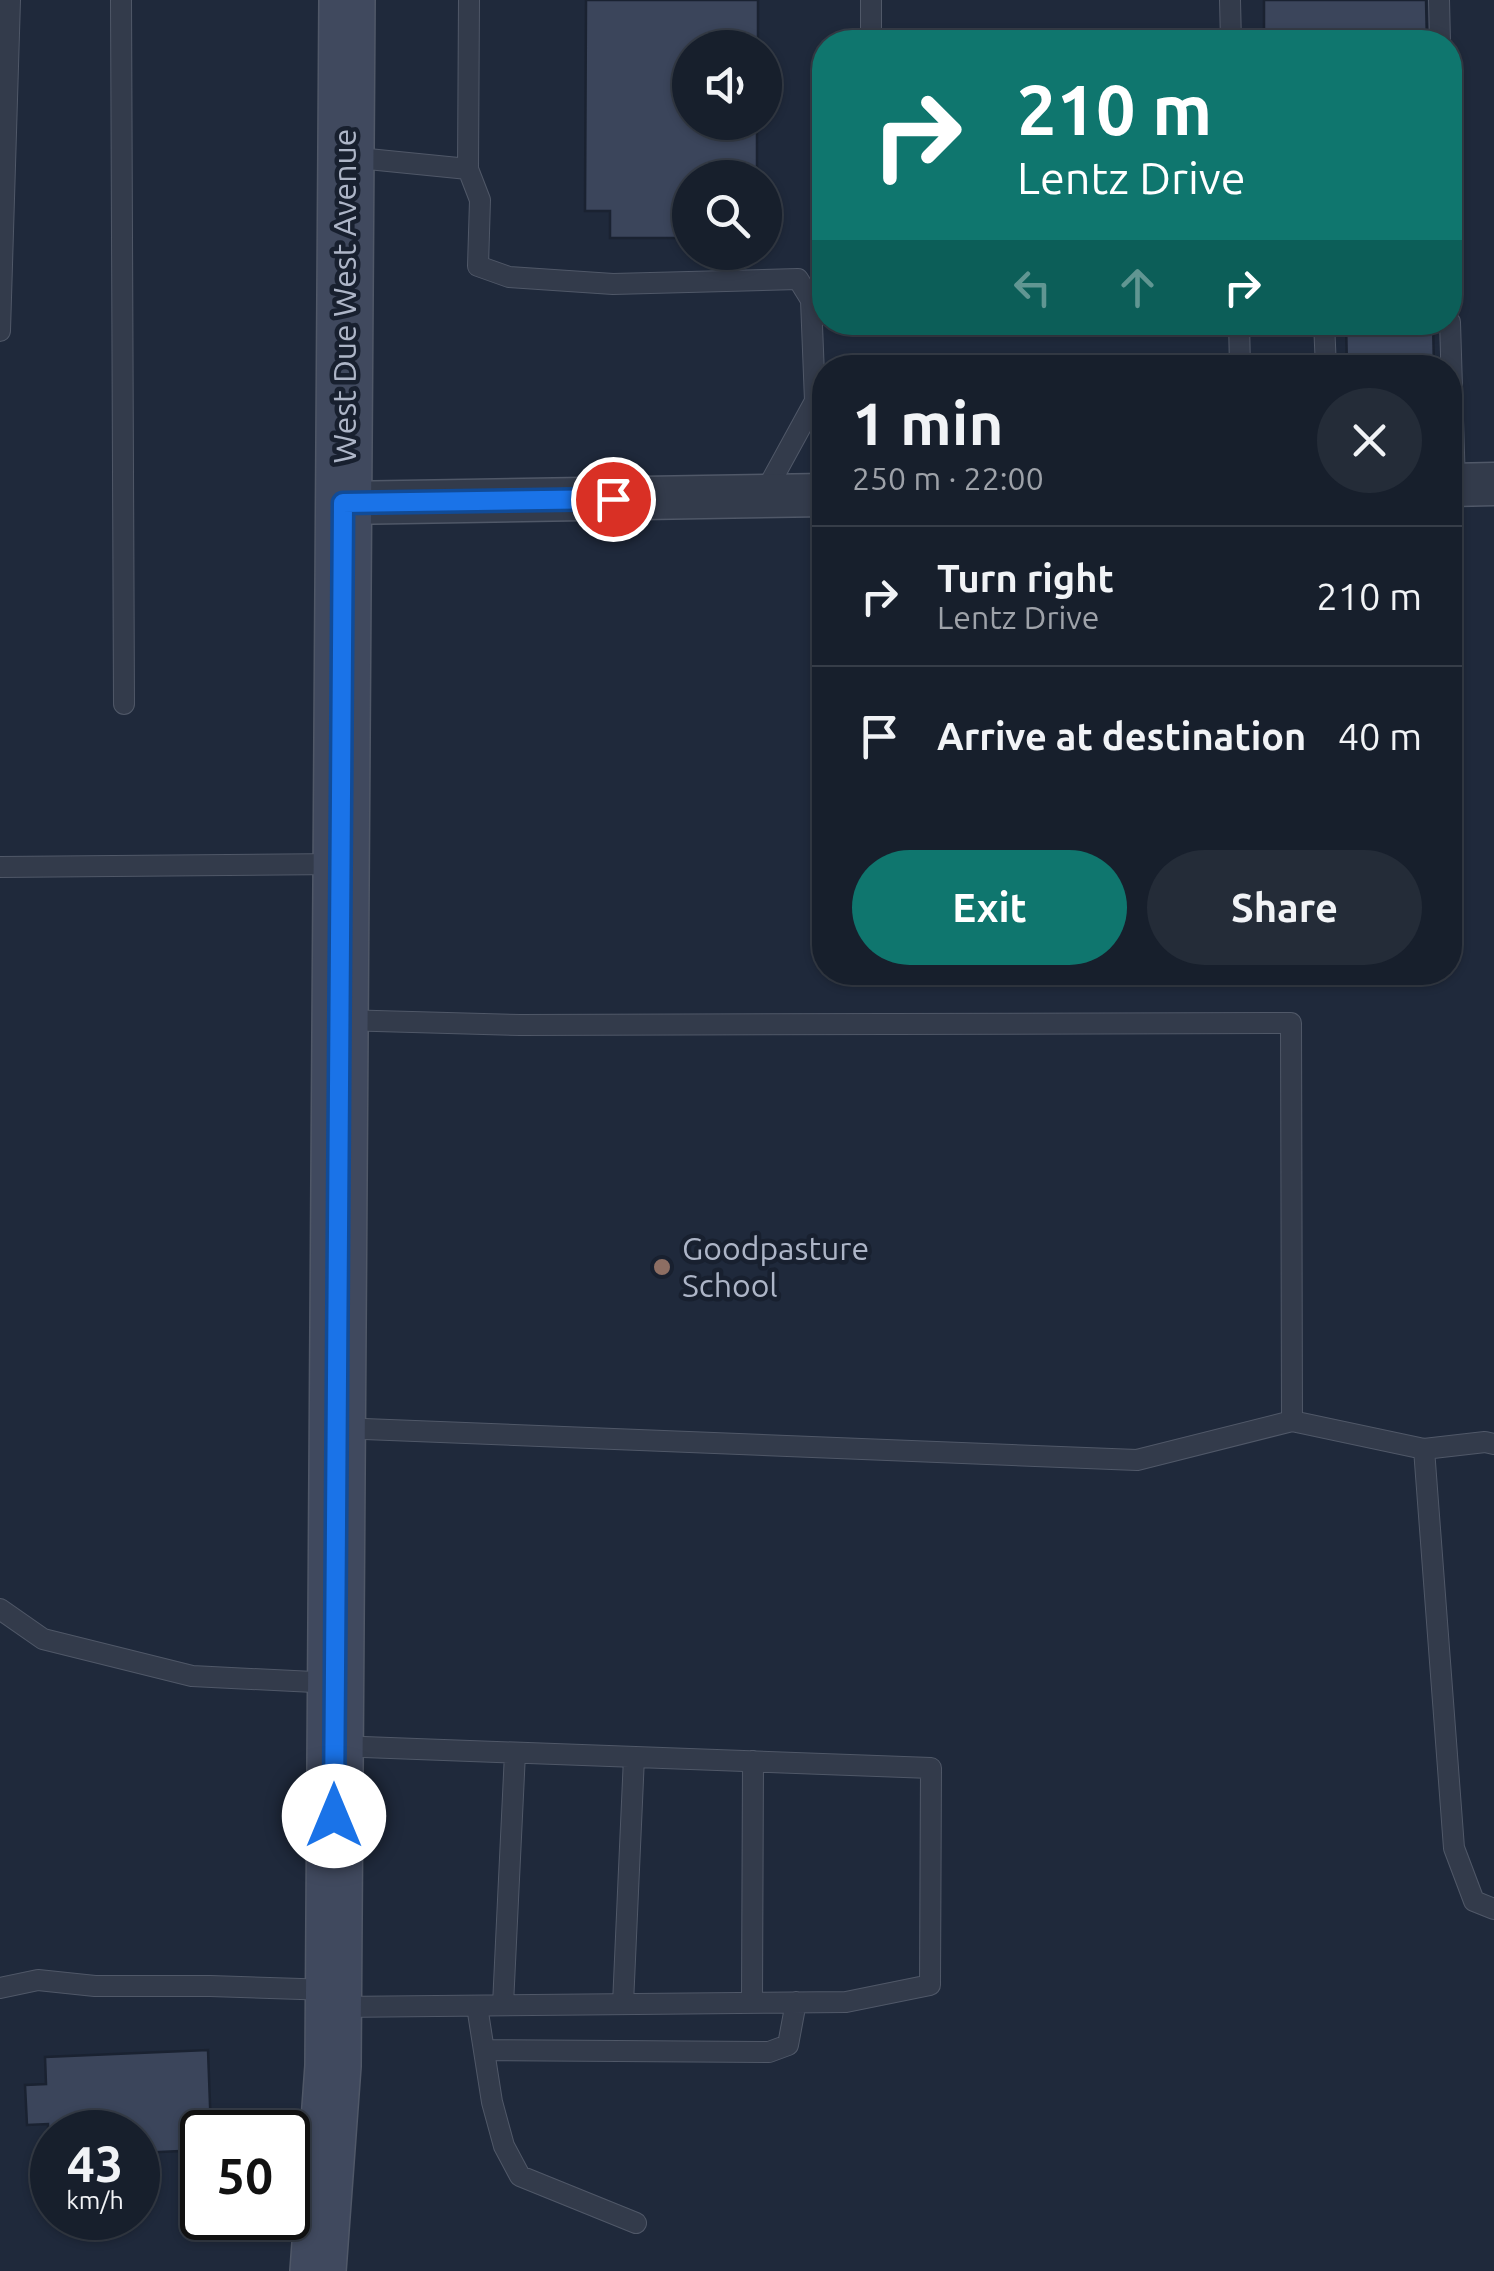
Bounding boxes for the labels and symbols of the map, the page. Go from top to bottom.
street label: West Due West Avenue [326,129,362,463]
pin [571,457,656,542]
place label: Goodpasture School [682,1230,869,1303]
marker: Goodpasture School [651,1256,673,1278]
position arrow [282,1764,386,1868]
speed limit sign: 50 [180,2110,310,2240]

